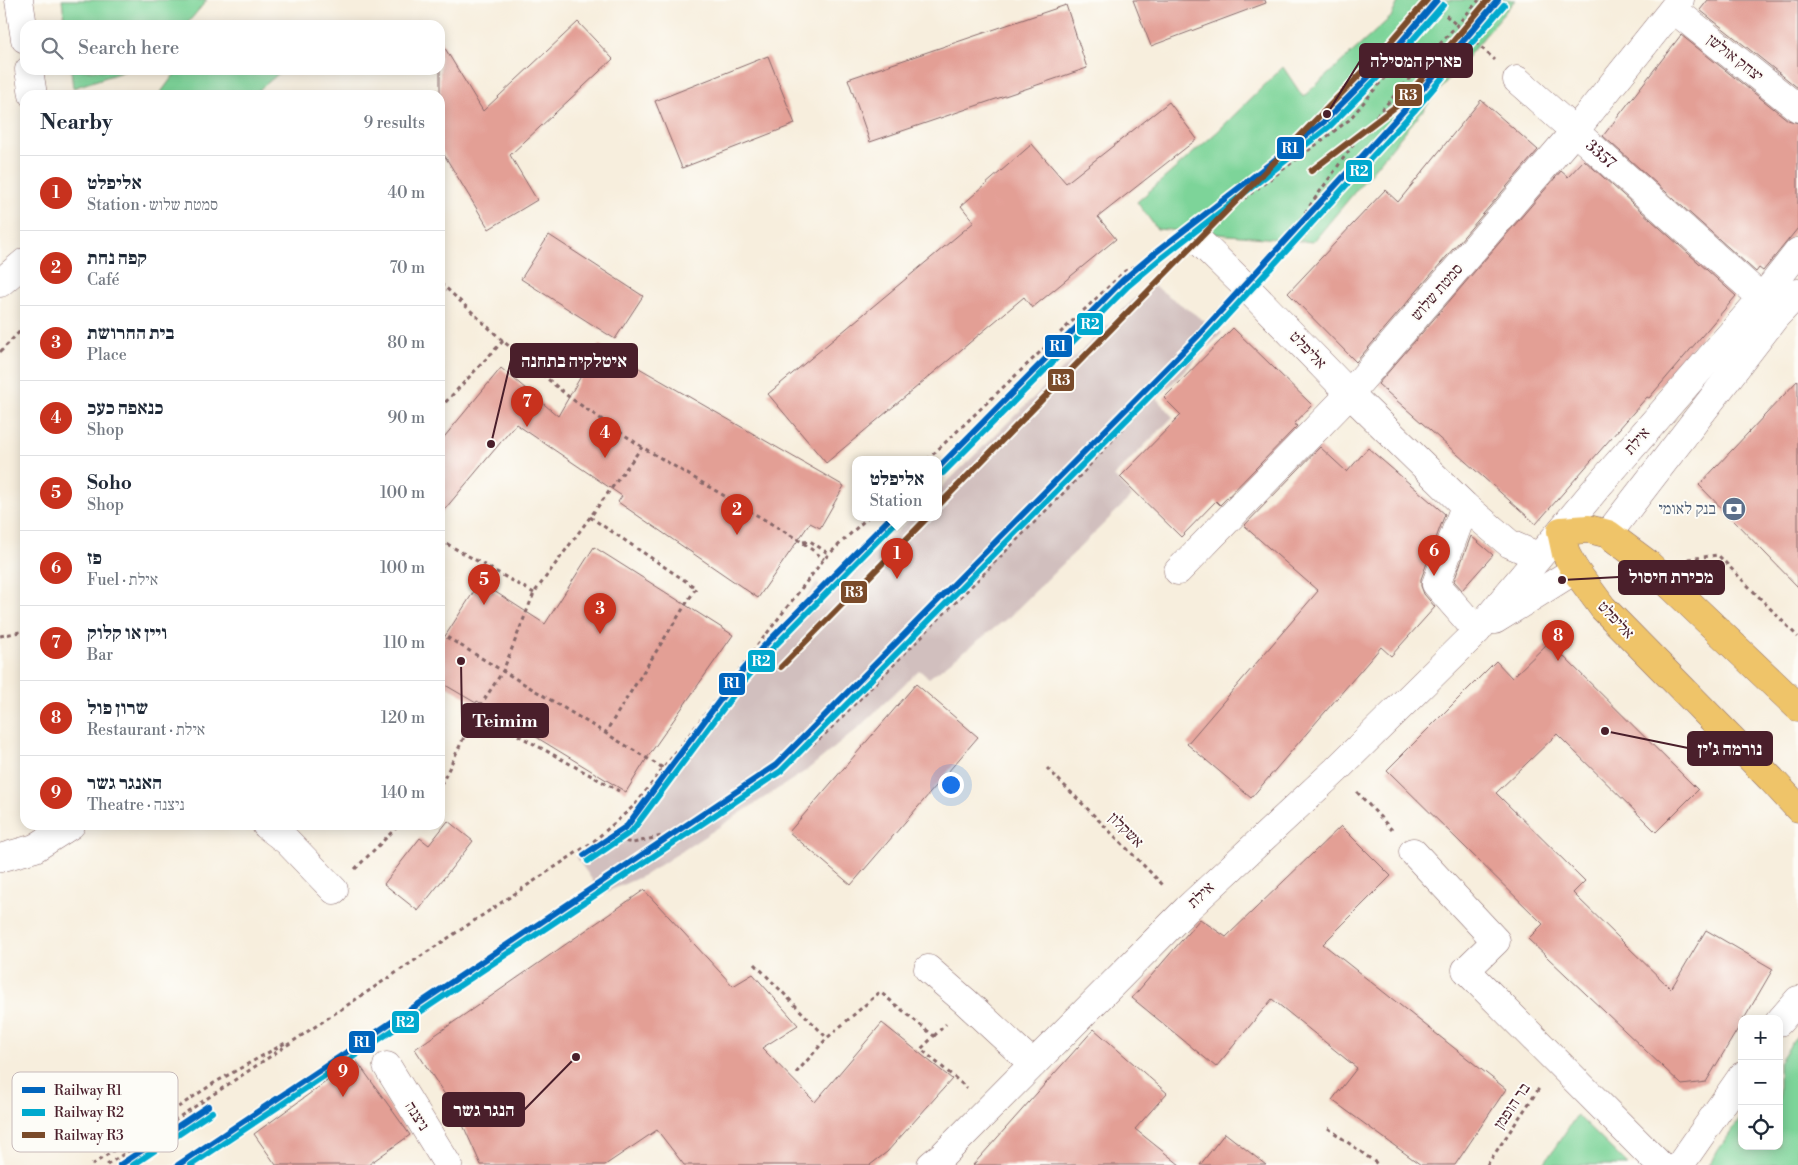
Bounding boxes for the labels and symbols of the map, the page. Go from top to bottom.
street label: יצחק אולשן [1703,30,1767,86]
callout: פארק המסילה [1360,44,1472,77]
text: פארק המסילה [1370,50,1462,73]
line badge: R3 [1394,83,1423,107]
text: R3 [1399,87,1417,105]
line badge: R1 [1276,136,1305,160]
street label: 3357 [1581,136,1620,173]
text: R1 [1281,140,1299,158]
line badge: R2 [1345,159,1373,183]
text: R2 [1349,163,1369,181]
street label: סמטת שלוש [1407,259,1467,325]
line badge: R2 [1076,312,1104,336]
text: R2 [1080,316,1100,334]
street label: אליפלט [1285,327,1331,373]
line badge: R1 [1044,334,1073,358]
text: R1 [1049,338,1067,356]
callout: איטלקיה בתחנה [511,344,637,377]
text: איטלקיה בתחנה [521,350,627,373]
line badge: R3 [1047,368,1075,392]
text: R3 [1052,372,1070,390]
pin: 7 [511,386,543,427]
pin: 4 [589,417,621,458]
street label: אילת [1620,423,1654,459]
pin: 2 [721,494,753,535]
bank icon: בנק לאומי [1721,496,1747,522]
place label: בנק לאומי [1659,499,1716,519]
pin: 6 [1418,535,1450,576]
pin: 1 [881,538,913,579]
callout: מכירת חיסול [1619,561,1724,594]
pin: 5 [468,564,500,605]
text: מכירת חיסול [1629,566,1713,589]
line badge: R3 [840,580,868,604]
text: R3 [845,584,863,602]
pin: 3 [584,593,616,634]
street label: אליפלט [1593,597,1639,643]
pin: 8 [1542,620,1574,661]
line badge: R2 [747,649,776,673]
text: R2 [751,653,771,671]
line badge: R1 [718,672,746,696]
text: R1 [723,675,741,693]
callout: Teimim [462,704,548,737]
text: Teimim [472,710,538,733]
callout: נורמה ג'ין [1688,732,1772,765]
text: נורמה ג'ין [1698,738,1762,761]
your location [938,772,964,798]
street label: אשקלון [1104,808,1148,852]
street label: אילת [1183,878,1219,912]
line badge: R2 [391,1010,420,1034]
text: R2 [395,1014,415,1032]
line badge: R1 [348,1030,376,1054]
text: R1 [353,1034,371,1052]
pin: 9 [327,1056,359,1097]
legend [12,1072,178,1152]
street label: בר הופמן [1489,1079,1535,1133]
text: Railway R1 [54,1082,122,1100]
callout: הנגר גשר [443,1093,524,1126]
street label: ניצנה [400,1097,434,1135]
text: הנגר גשר [453,1099,515,1122]
text: Railway R2 [54,1104,124,1122]
text: Railway R3 [54,1127,124,1145]

